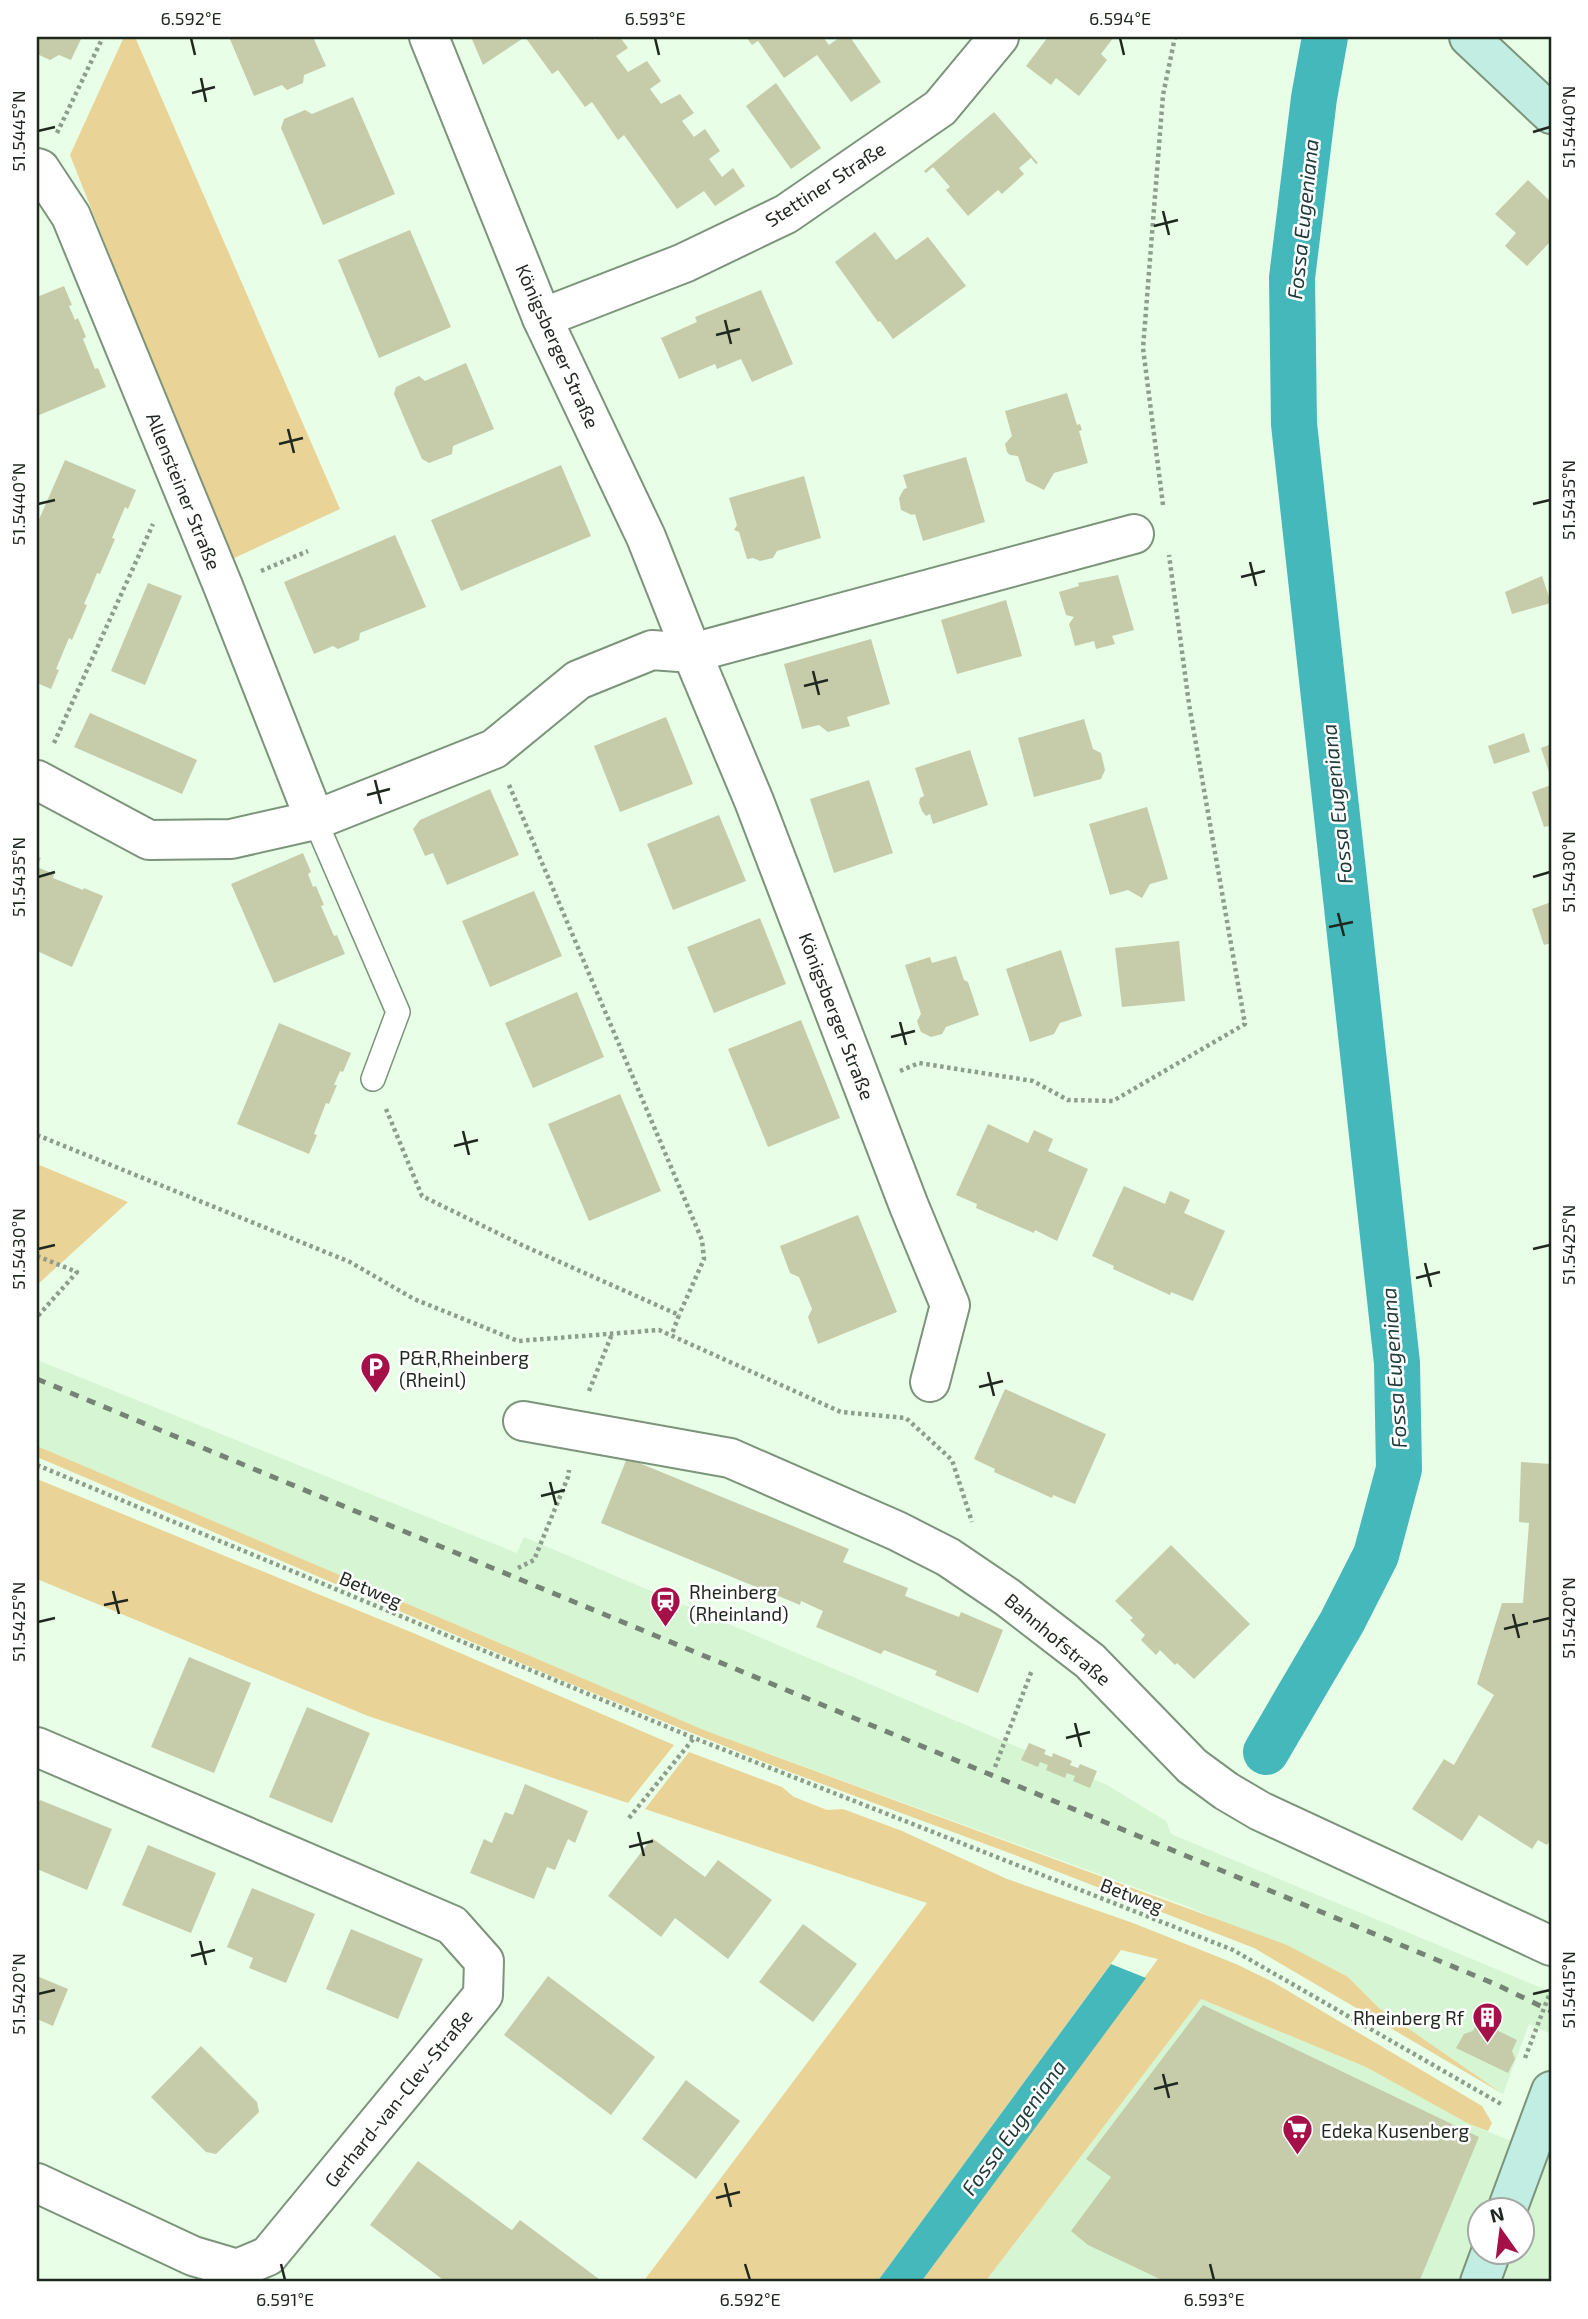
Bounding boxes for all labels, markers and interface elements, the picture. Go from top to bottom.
text: 6.592°E [160,7,222,29]
text: 6.593°E [625,7,685,29]
text: 6.594°E [1089,7,1151,29]
text: 51.5440°N [1557,86,1579,168]
text: 51.5445°N [7,90,29,172]
street label: Stettiner Straße [761,137,889,231]
water label: Fossa Eugeniana [1281,137,1323,301]
street label: Königsberger Straße [511,260,605,432]
street label: Allensteiner Straße [142,409,226,573]
text: 51.5435°N [1557,460,1579,540]
text: 51.5440°N [7,463,29,545]
water label: Fossa Eugeniana [1315,722,1357,886]
text: 51.5430°N [1557,831,1579,913]
text: 51.5435°N [7,837,29,917]
street label: Königsberger Straße [794,929,880,1103]
text: 51.5425°N [1557,1205,1579,1285]
text: 51.5430°N [7,1208,29,1290]
water label: Fossa Eugeniana [1375,1287,1411,1449]
place label: P&R,Rheinberg (Rheinl) [399,1346,529,1391]
parking icon: P&R,Rheinberg (Rheinl) [359,1351,393,1395]
street label: Betweg [336,1566,406,1613]
text: 51.5420°N [1557,1577,1579,1659]
place label: Rheinberg (Rheinland) [689,1580,789,1625]
text: 51.5425°N [7,1582,29,1662]
station icon: Rheinberg (Rheinland) [649,1585,683,1629]
street label: Bahnhofstraße [1000,1588,1116,1690]
street label: Betweg [1097,1873,1167,1918]
text: 51.5415°N [1557,1951,1579,2029]
text: 51.5420°N [7,1953,29,2035]
building icon: Rheinberg Rf [1470,2000,1504,2044]
street label: Gerhard-van-Clev-Straße [319,2005,477,2191]
place label: Rheinberg Rf [1353,2006,1465,2029]
water label: Fossa Eugeniana [955,2054,1071,2200]
supermarket icon: Edeka Kusenberg [1281,2113,1315,2157]
place label: Edeka Kusenberg [1321,2119,1470,2142]
north arrow [1466,2196,1536,2266]
text: N [1487,2201,1506,2227]
text: 6.591°E [256,2288,314,2310]
text: 6.592°E [719,2288,781,2310]
text: 6.593°E [1184,2288,1244,2310]

